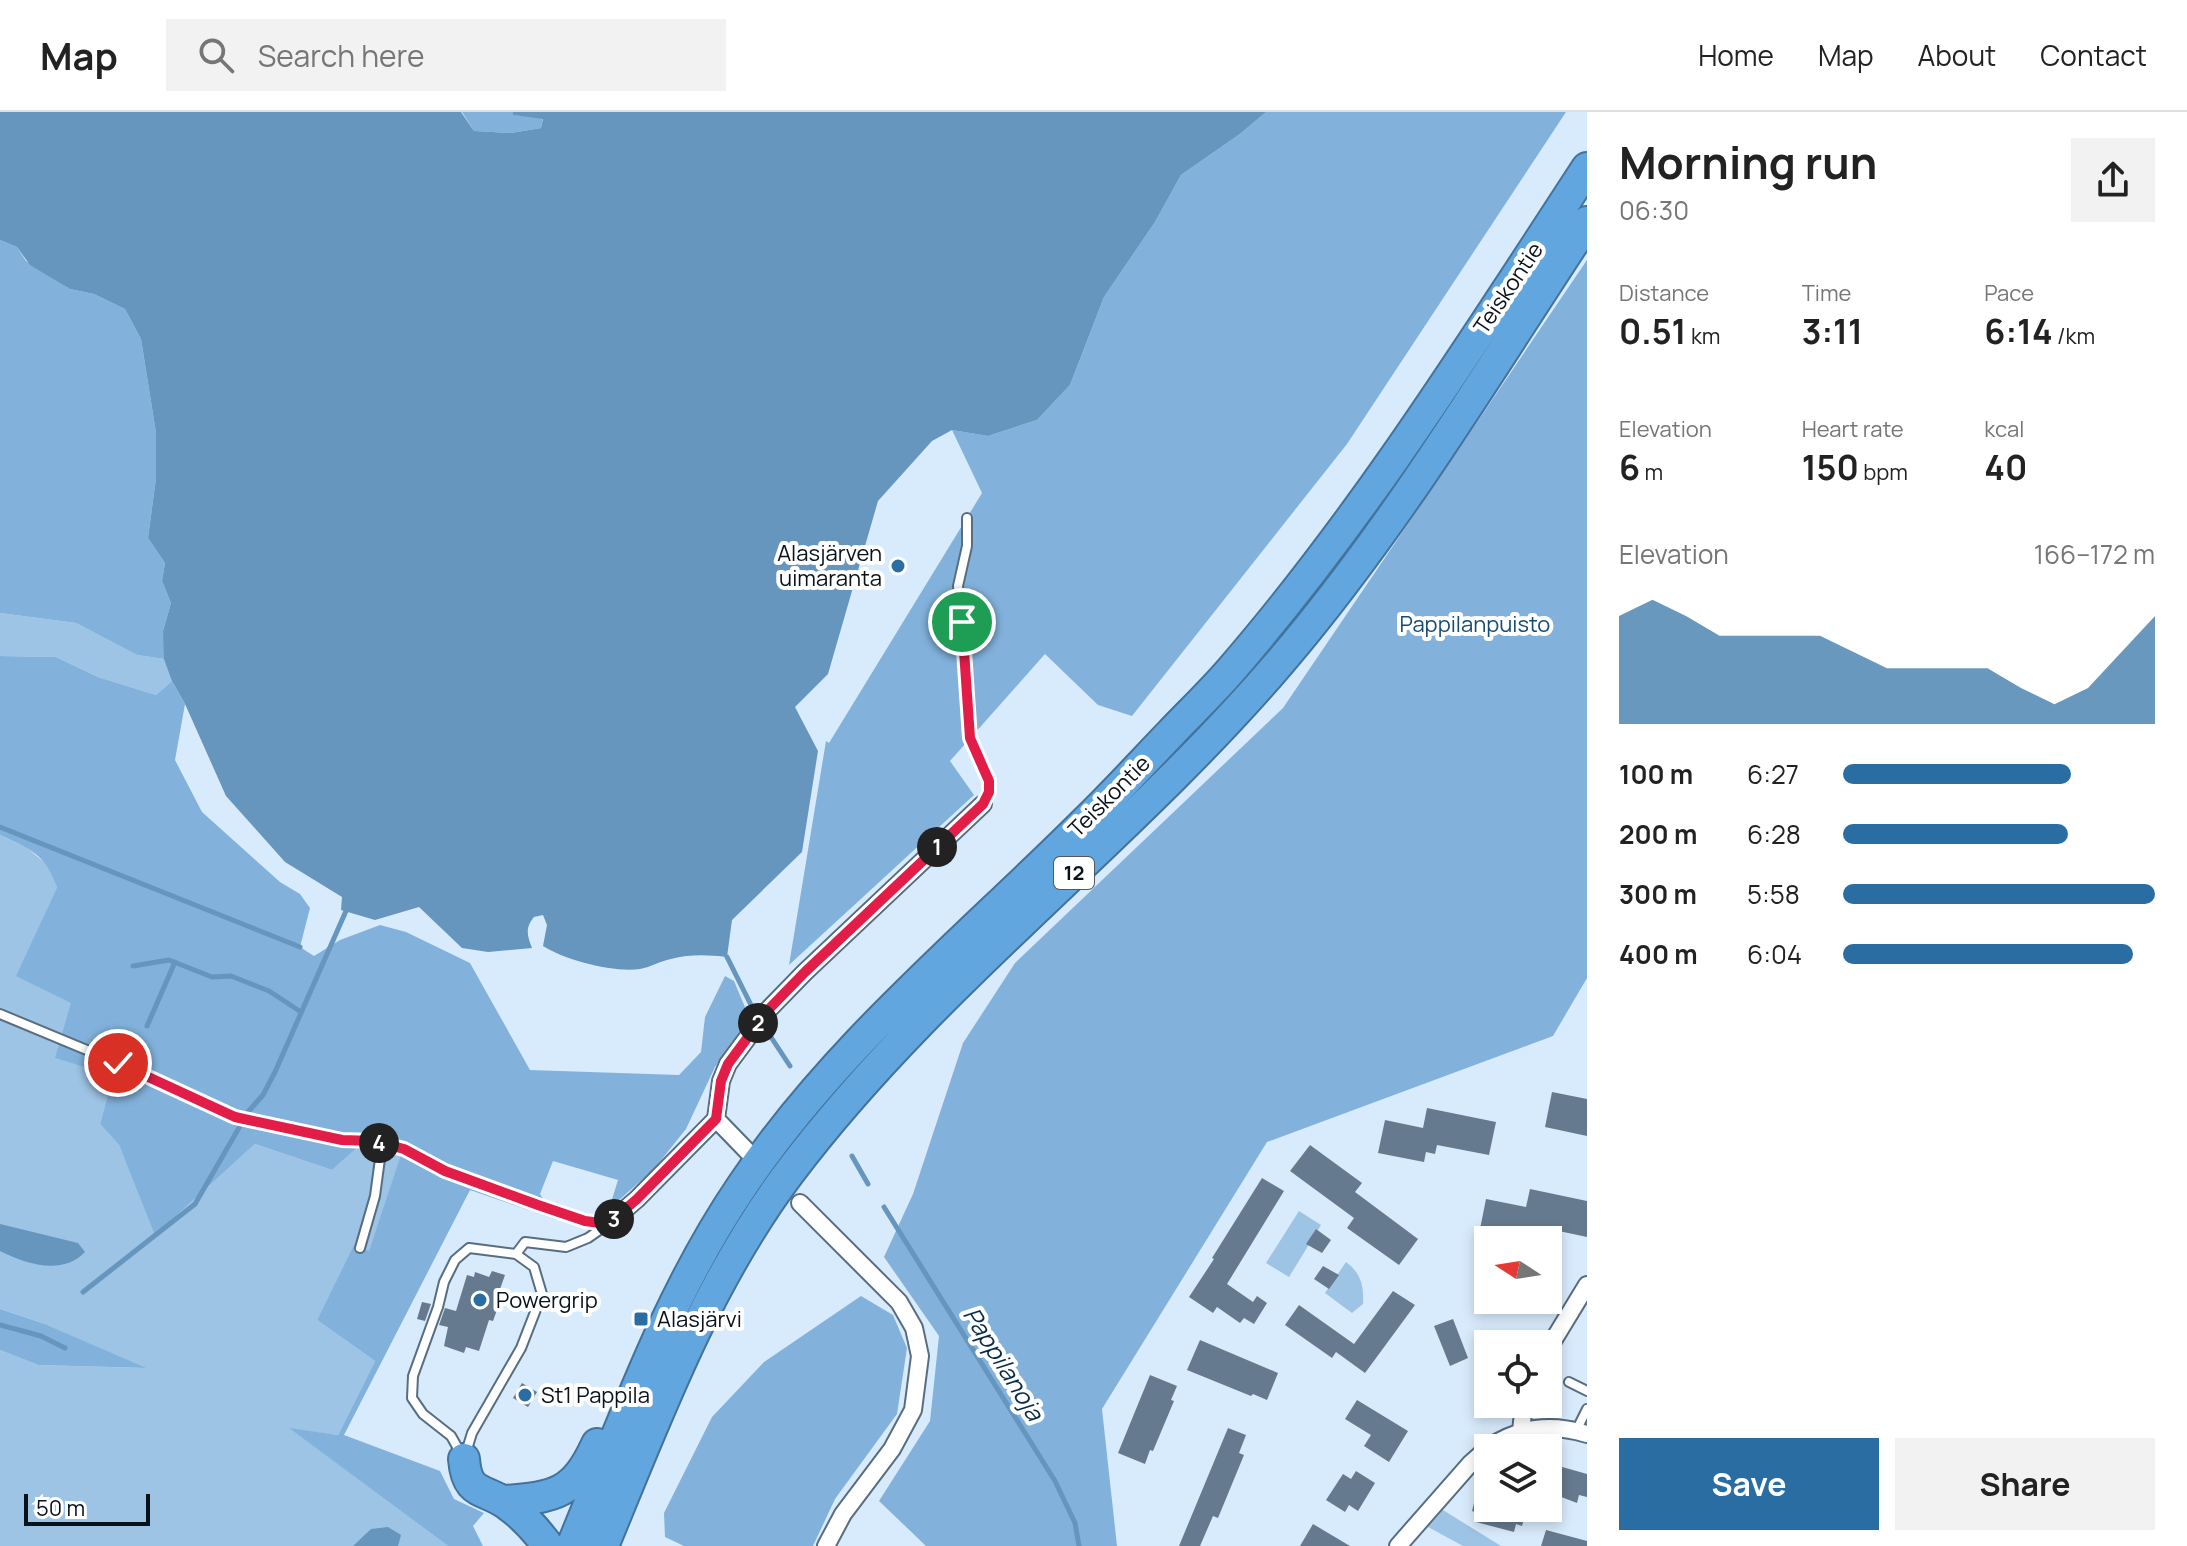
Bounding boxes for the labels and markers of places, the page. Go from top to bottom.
place label: Alasjärven uimaranta [777,538,882,593]
marker: Alasjärven uimaranta [889,557,907,575]
pin [928,588,996,656]
pin: 1 [917,827,957,867]
pin: 2 [738,1003,778,1043]
pin [84,1029,152,1097]
pin: 4 [359,1123,399,1163]
pin: 3 [594,1199,634,1239]
place label: Powergrip [496,1285,598,1315]
marker: Powergrip [471,1291,489,1309]
place label: Alasjärvi [657,1304,742,1334]
marker: Alasjärvi [632,1310,650,1328]
place label: St1 Pappila [541,1380,650,1410]
marker: St1 Pappila [516,1386,534,1404]

